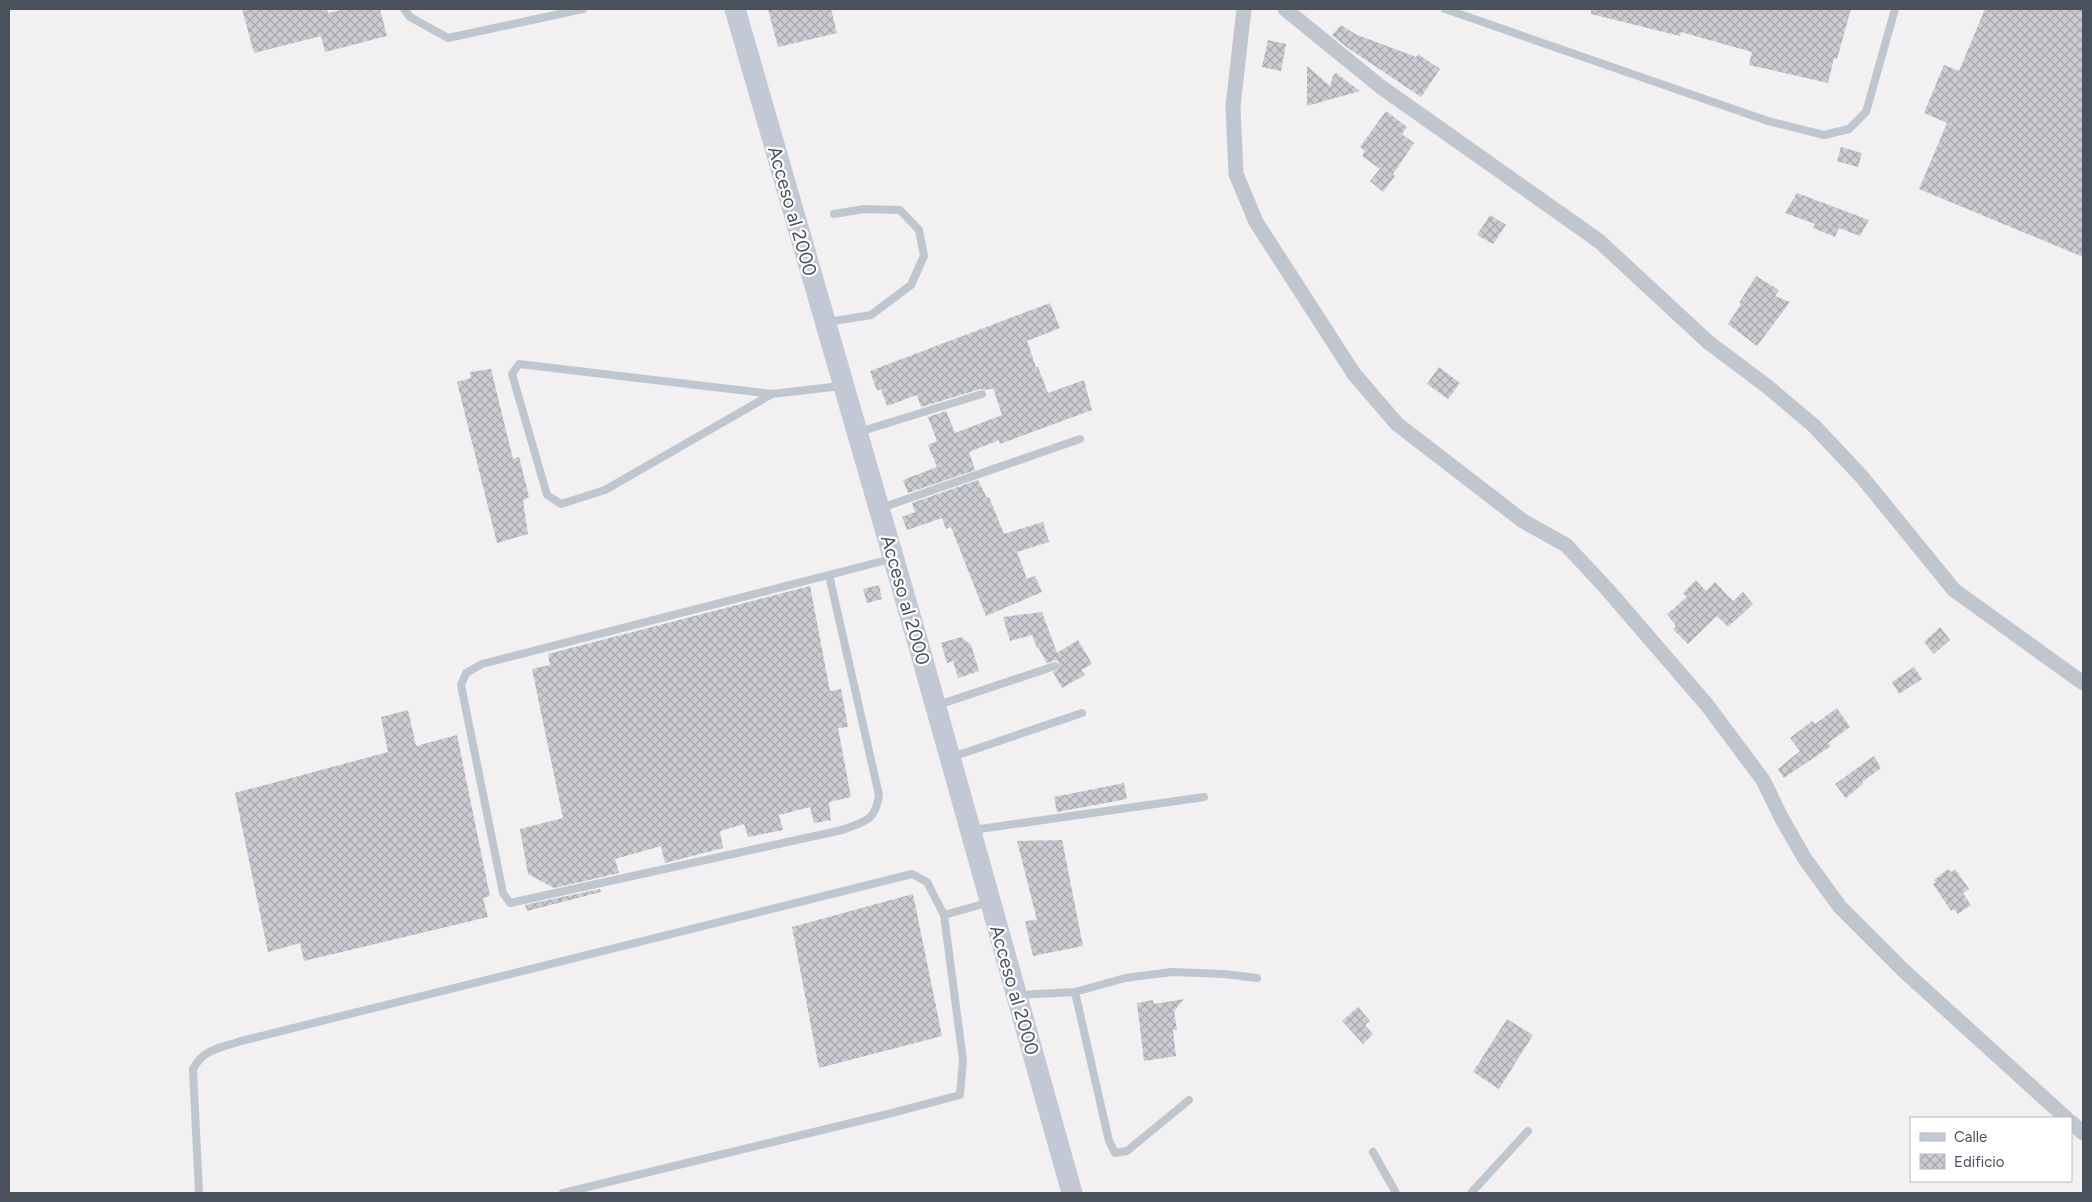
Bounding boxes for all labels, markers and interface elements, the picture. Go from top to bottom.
street label: Acceso al 2000 [763,144,822,279]
street label: Acceso al 2000 [876,533,935,668]
street label: Acceso al 2000 [985,923,1044,1058]
legend [1910,1117,2072,1182]
text: Calle [1954,1128,1987,1146]
text: Edificio [1954,1153,2005,1171]

